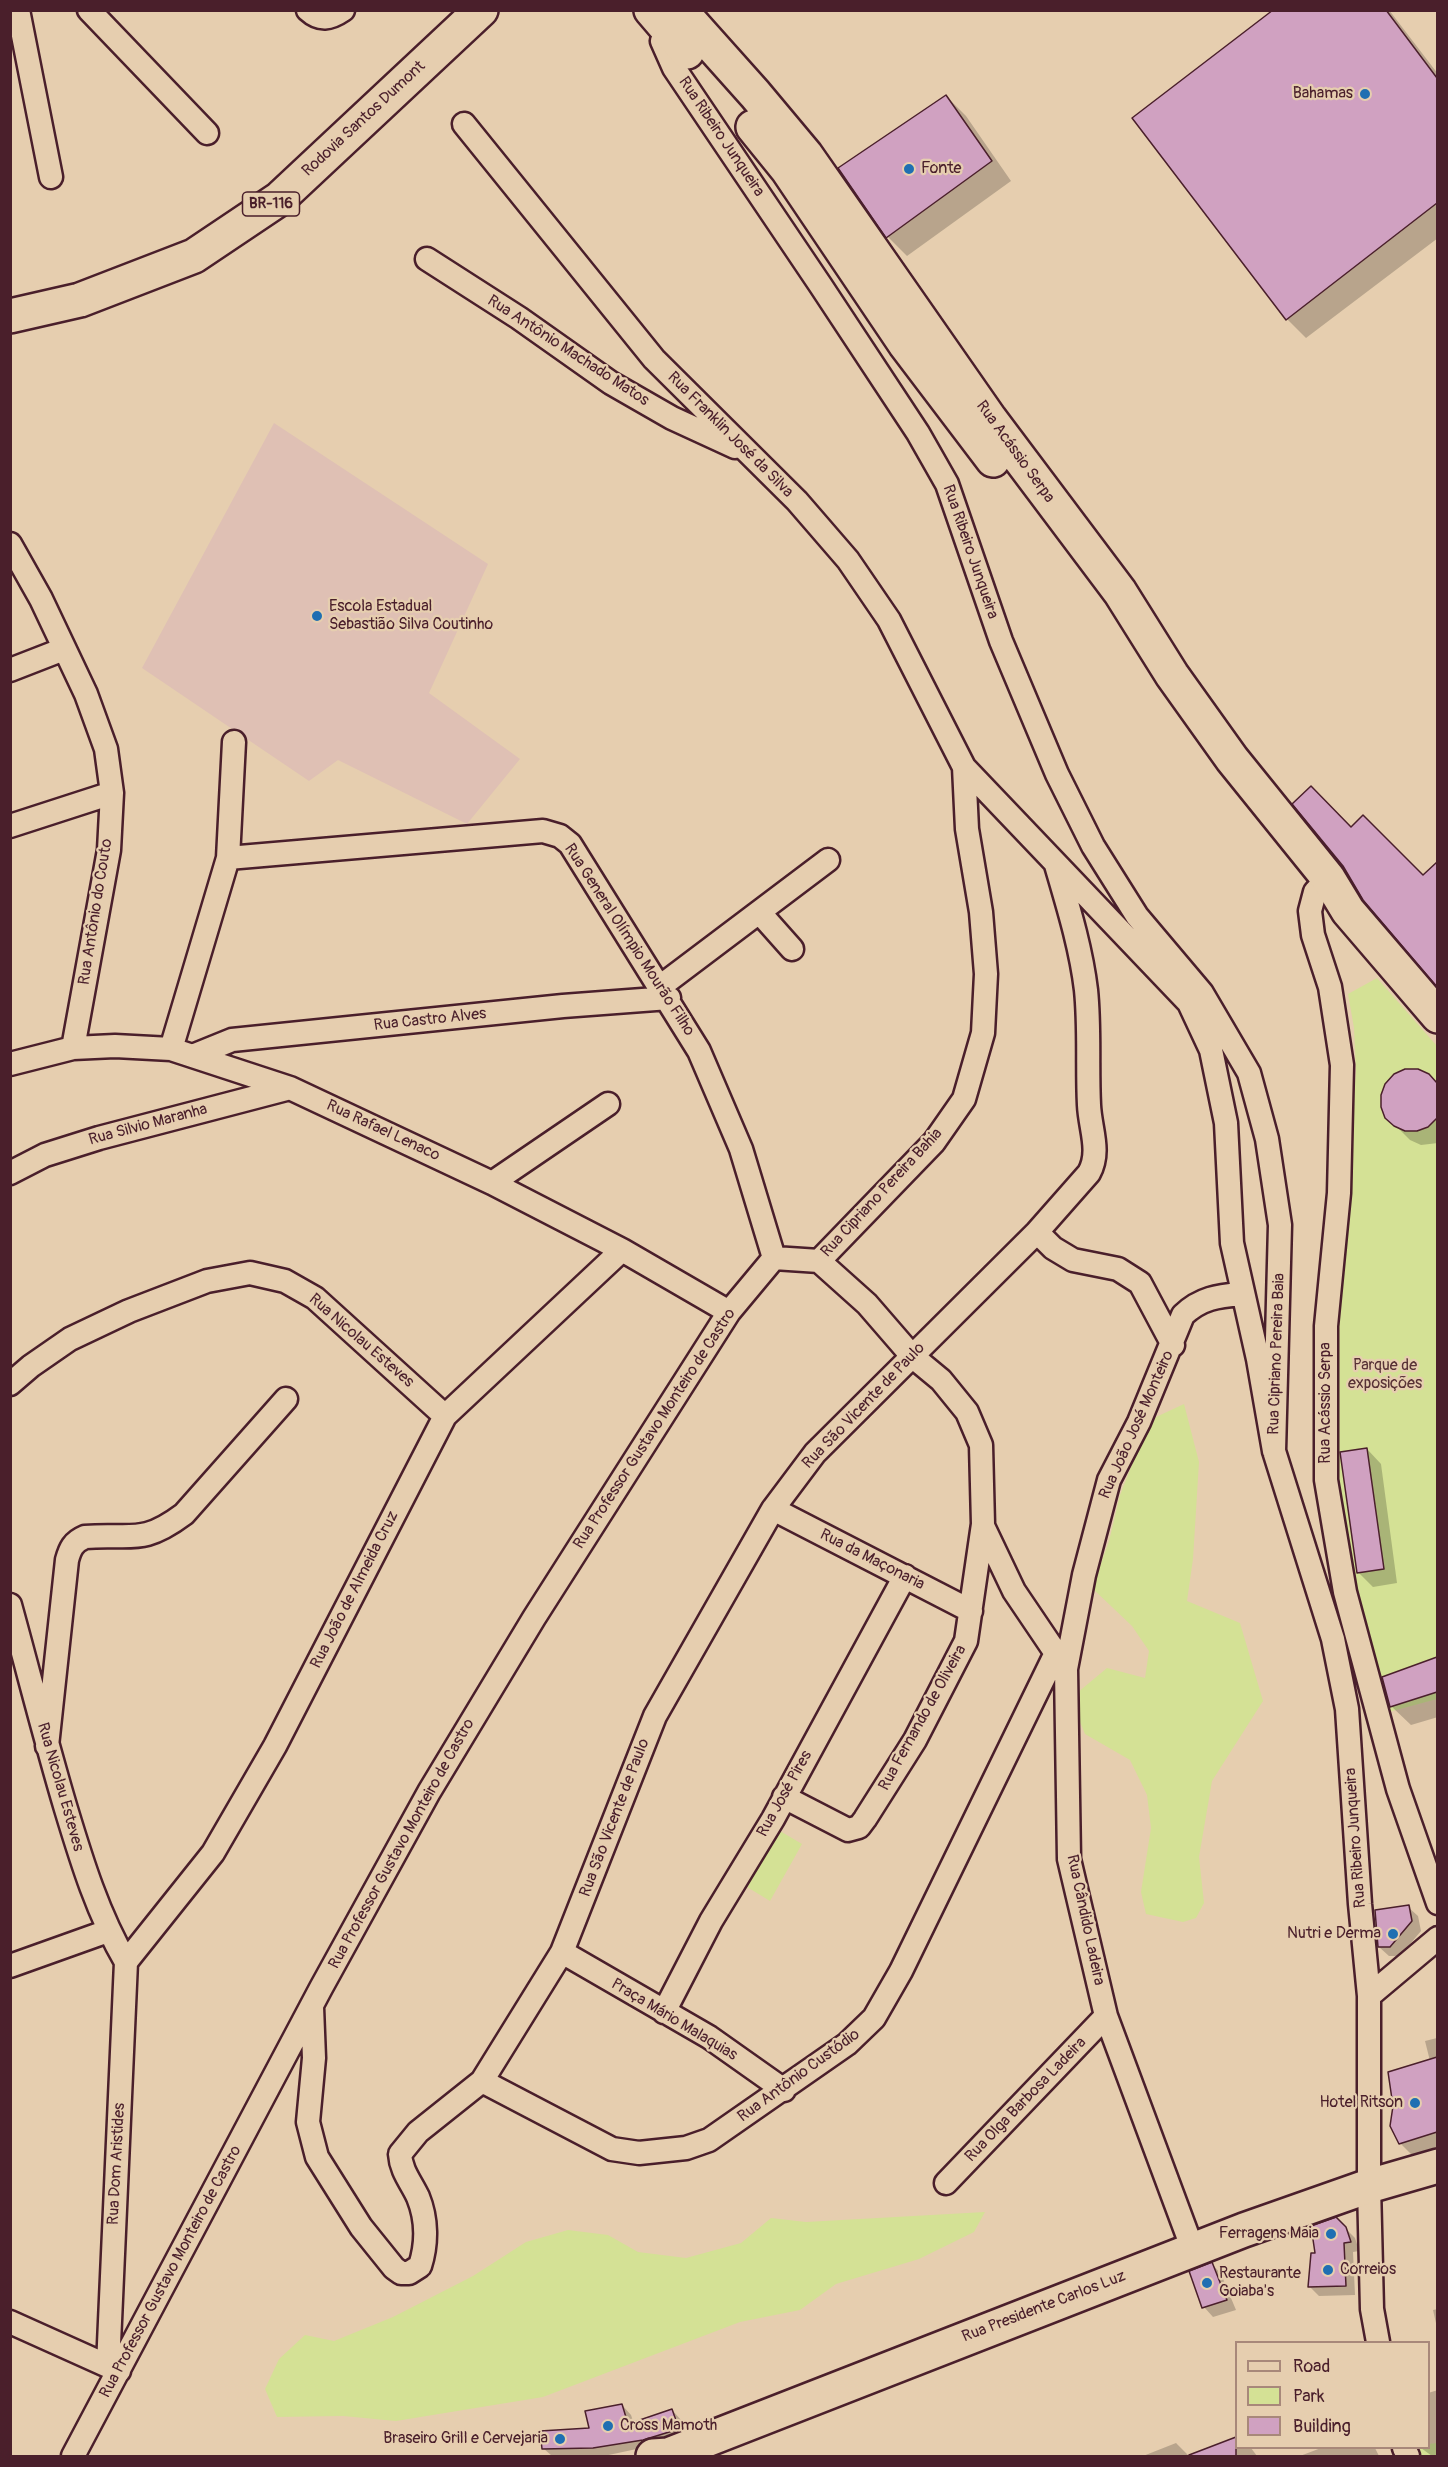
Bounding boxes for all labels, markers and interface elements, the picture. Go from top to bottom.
street label: Rodovia Santos Dumont [299,57,429,181]
street label: Rua Ribeiro Junqueira [674,73,768,201]
place label: Bahamas [1293,84,1353,104]
marker: Bahamas [1358,87,1372,101]
place label: Fonte [921,159,961,179]
marker: Fonte [902,162,916,176]
road number: BR-116 [242,192,300,216]
street label: Rua Antônio Machado Matos [484,291,652,411]
street label: Rua Franklin José da Silva [663,368,797,502]
street label: Rua Acássio Serpa [972,397,1058,507]
street label: Rua Ribeiro Junqueira [938,482,1002,622]
place label: Escola Estadual Sebastião Silva Coutinho [329,597,493,635]
marker: Escola Estadual Sebastião Silva Coutinho [310,609,324,623]
street label: Rua Antônio do Couto [75,838,117,986]
street label: Rua General Olímpio Mourão Filho [560,840,698,1040]
street label: Rua Castro Alves [373,1005,487,1035]
street label: Rua Rafael Lenaco [323,1096,443,1166]
street label: Rua Silvio Maranha [87,1100,209,1150]
street label: Rua Cipriano Pereira Bahia [817,1125,947,1261]
street label: Rua Cipriano Pereira Baia [1265,1273,1289,1435]
street label: Rua Nicolau Esteves [304,1290,418,1392]
street label: Rua Professor Gustavo Monteiro de Castro [570,1305,740,1553]
street label: Rua São Vicente de Paulo [799,1339,929,1473]
street label: Rua Acássio Serpa [1316,1342,1336,1464]
street label: Rua João José Monteiro [1096,1348,1178,1502]
park label: Parque de exposições [1348,1356,1422,1394]
street label: Rua João de Almeida Cruz [307,1508,403,1672]
street label: Rua da Maçonaria [816,1525,928,1595]
street label: Rua Fernando de Oliveira [875,1642,971,1794]
street label: Rua Professor Gustavo Monteiro de Castro [325,1716,479,1972]
street label: Rua Nicolau Esteves [32,1720,88,1854]
street label: Rua São Vicente de Paulo [576,1736,654,1900]
street label: Rua José Pires [753,1747,817,1841]
street label: Rua Ribeiro Junqueira [1342,1767,1370,1909]
street label: Rua Cândido Ladeira [1062,1853,1108,1987]
place label: Nutri e Derma [1287,1924,1381,1944]
marker: Nutri e Derma [1386,1927,1400,1941]
street label: Praça Mário Malaquias [607,1975,741,2065]
street label: Rua Antônio Custódio [734,2025,864,2127]
street label: Rua Olga Barbosa Ladeira [961,2034,1091,2166]
place label: Hotel Ritson [1319,2093,1403,2113]
marker: Hotel Ritson [1408,2096,1422,2110]
street label: Rua Dom Aristides [104,2102,130,2226]
street label: Rua Professor Gustavo Monteiro de Castro [96,2143,246,2401]
place label: Ferragens Maia [1219,2224,1319,2244]
marker: Ferragens Maia [1324,2227,1338,2241]
place label: Correios [1340,2260,1396,2280]
marker: Correios [1321,2263,1335,2277]
place label: Restaurante Goiaba's [1219,2264,1301,2302]
street label: Rua Presidente Carlos Luz [959,2267,1129,2347]
marker: Restaurante Goiaba's [1200,2276,1214,2290]
legend [1235,2341,1430,2449]
text: Road [1293,2355,1330,2378]
text: Park [1293,2385,1325,2408]
text: Building [1293,2415,1351,2438]
place label: Cross Mamoth [620,2416,717,2436]
marker: Cross Mamoth [601,2419,615,2433]
place label: Braseiro Grill e Cervejaria [383,2429,548,2449]
marker: Braseiro Grill e Cervejaria [553,2432,567,2446]

